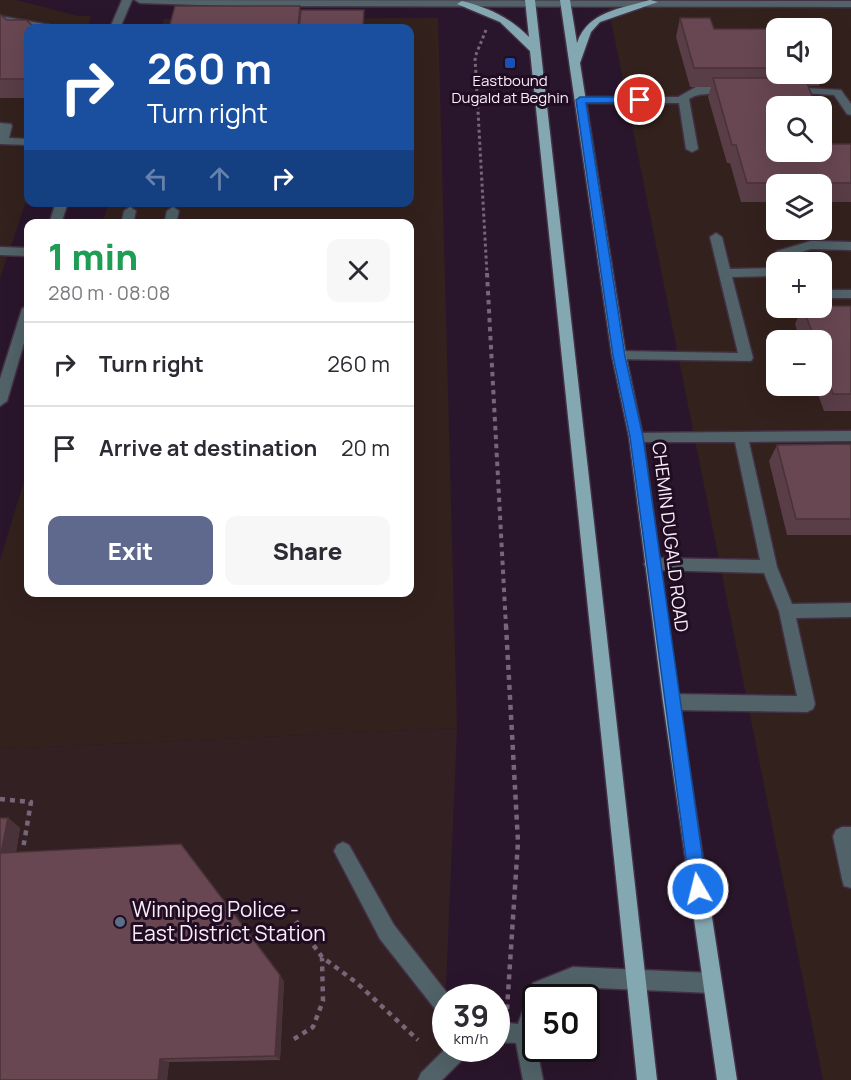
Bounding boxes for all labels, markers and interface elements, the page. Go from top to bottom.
map controls [766,18,832,396]
button: sound [766,18,832,84]
text: 260 m [147,39,272,97]
icon: right [48,48,126,126]
marker: Eastbound Dugald at Beghin [503,56,517,70]
place label: Eastbound Dugald at Beghin [451,70,569,108]
pin [614,74,665,125]
icon: arrive [623,83,656,116]
text: Turn right [147,94,268,131]
button: search [766,96,832,162]
icon: left [140,162,173,195]
icon: ahead [203,162,236,195]
icon: right [266,162,299,195]
button: layers [766,174,832,240]
text: 1 min [48,232,138,281]
button: close [327,239,390,302]
button: + [766,252,832,318]
text: 280 m · 08:08 [48,279,170,306]
button: − [766,330,832,396]
icon: right [48,348,81,381]
text: Turn right [99,349,204,379]
text: 260 m [327,349,390,379]
icon: arrive [48,432,81,465]
text: Arrive at destination [99,433,317,463]
text: 20 m [341,433,390,463]
street label: CHEMIN DUGALD ROAD [647,440,695,633]
button: Exit [48,516,213,585]
button: Share [225,516,390,585]
position arrow [666,857,730,921]
place label: Winnipeg Police - East District Station [132,895,326,947]
marker: Winnipeg Police - East District Station [113,915,127,929]
speed limit sign: 50 [522,984,600,1062]
text: 39 [453,995,489,1036]
text: km/h [454,1028,488,1049]

